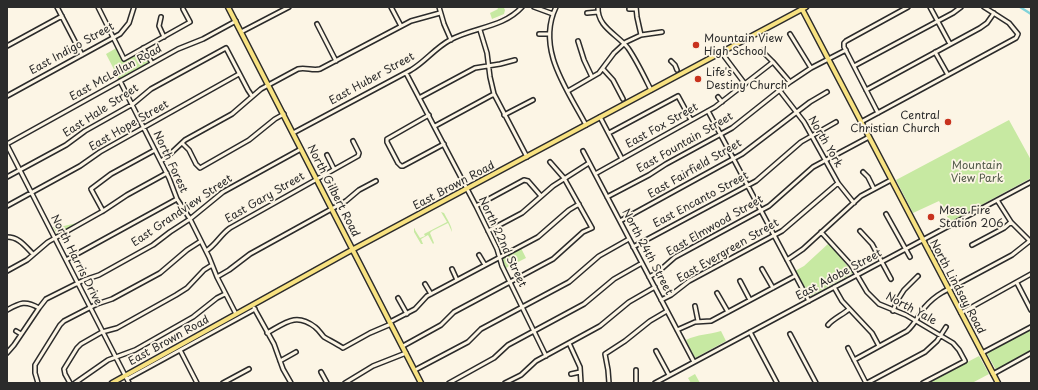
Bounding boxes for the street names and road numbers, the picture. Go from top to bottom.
street label: East Indigo Street [27,20,117,78]
street label: East McLellan Road [68,42,164,104]
street label: East Huber Street [327,50,417,108]
street label: East Hale Street [61,82,141,140]
street label: East Hope Street [87,98,171,154]
street label: East Fox Street [623,101,701,151]
street label: East Fountain Street [635,110,735,176]
street label: North York [805,114,845,170]
street label: North Forest [150,129,190,195]
street label: East Fairfield Street [646,137,744,201]
street label: North Gilbert Road [304,143,362,239]
street label: East Brown Road [411,159,497,213]
street label: East Encanto Street [651,169,751,231]
street label: East Gary Street [223,170,307,226]
street label: East Grandview Street [129,172,235,250]
street label: East Elmwood Street [664,193,766,259]
street label: North 22nd Street [475,195,529,289]
street label: North 24th Street [619,207,675,297]
street label: North Harris Drive [47,213,105,307]
street label: East Evergreen Street [675,216,781,286]
street label: North Lindsay Road [927,238,987,336]
street label: East Adobe Street [794,247,884,303]
street label: North Yale [883,290,939,328]
street label: East Brown Road [126,313,212,369]

